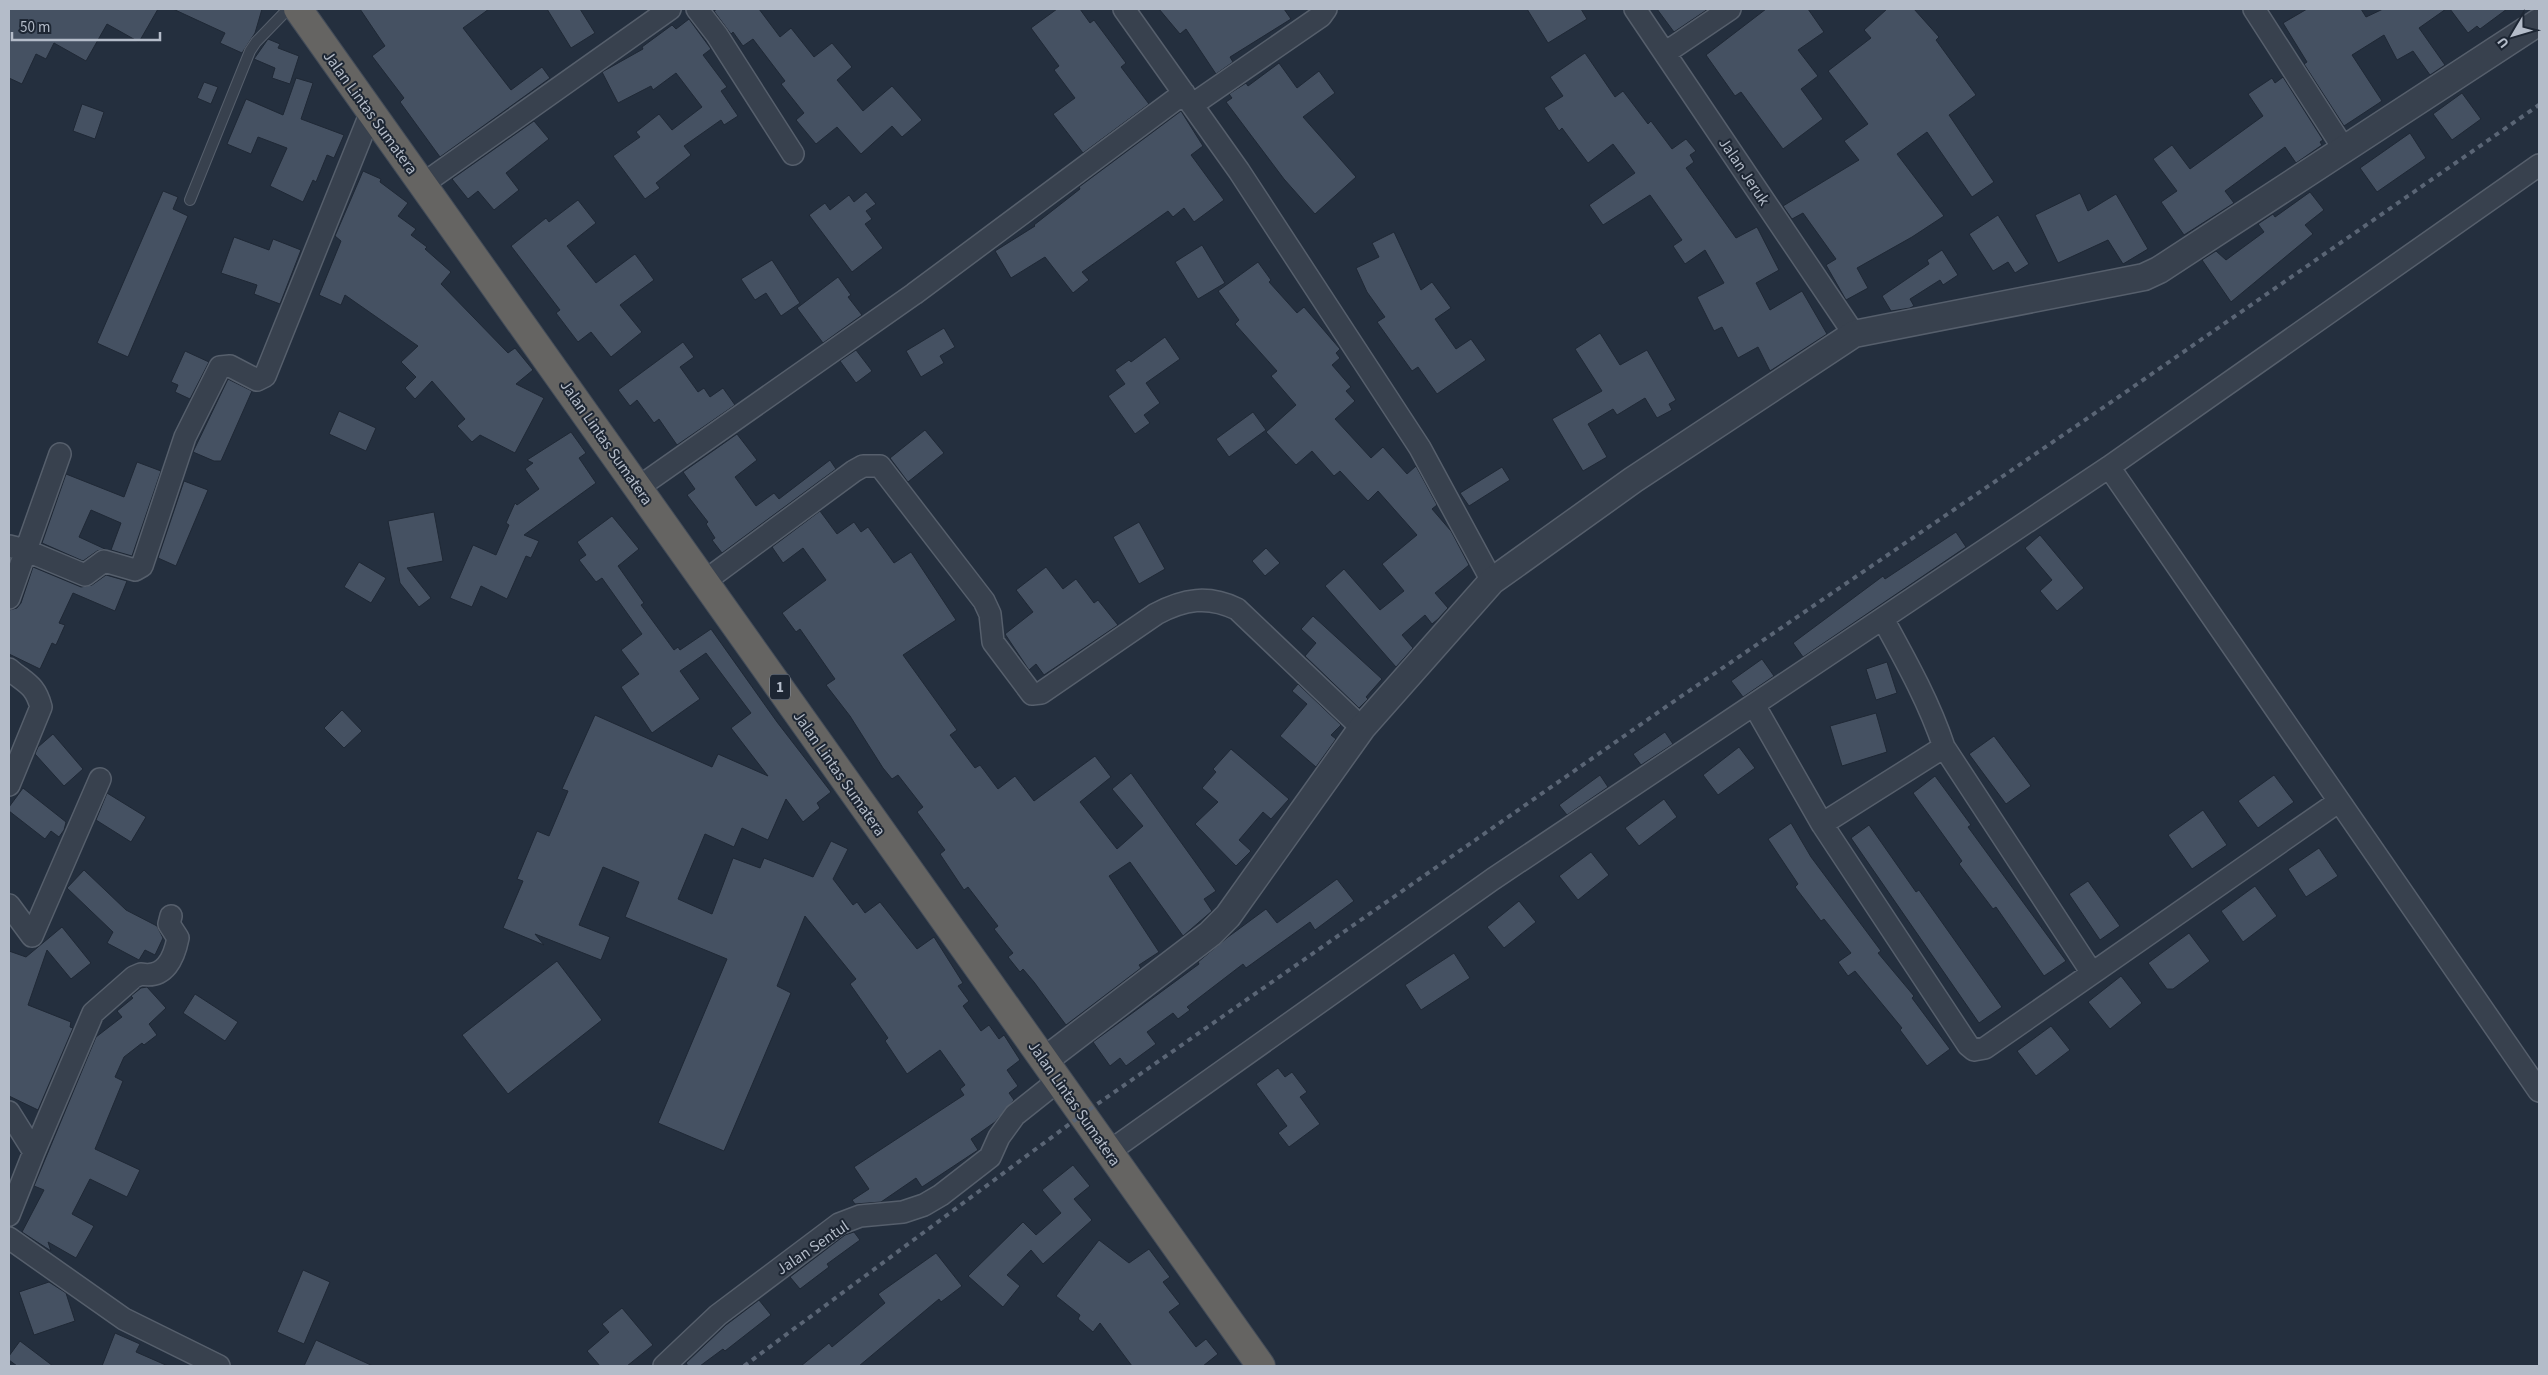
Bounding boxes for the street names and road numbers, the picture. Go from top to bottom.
street label: Jalan Lintas Sumatera [318,46,423,179]
street label: Jalan Jeruk [1713,133,1775,210]
street label: Jalan Lintas Sumatera [555,376,658,510]
road number: 1 [770,674,790,700]
street label: Jalan Lintas Sumatera [788,707,891,841]
street label: Jalan Lintas Sumatera [1023,1037,1126,1171]
street label: Jalan Sentul [772,1215,853,1280]

